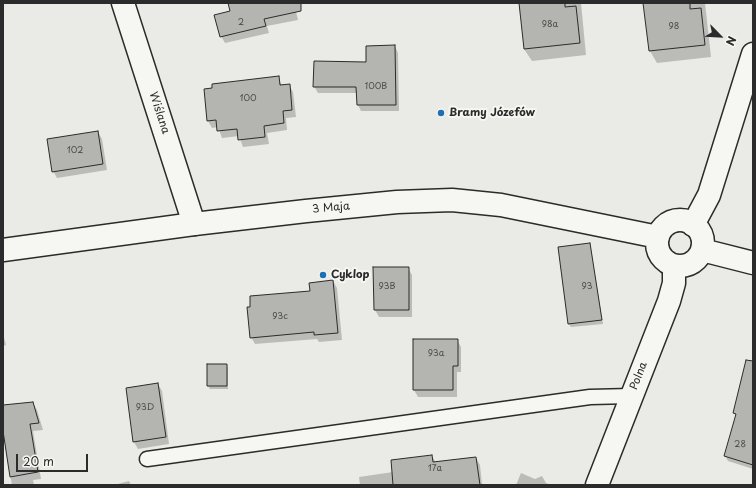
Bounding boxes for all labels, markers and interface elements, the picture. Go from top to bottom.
north arrow [700,16,740,56]
house number: 2 [238,18,244,28]
house number: 98a [542,20,558,30]
house number: 98 [669,22,679,32]
text: N [722,34,741,49]
house number: 100B [365,82,387,92]
street label: Wiślana [146,90,172,136]
house number: 100 [239,94,257,104]
place label: Bramy Józefów [449,106,535,120]
marker: Bramy Józefów [436,108,446,118]
house number: 102 [67,146,83,156]
street label: 3 Maja [312,200,350,216]
place label: Cyklop [331,268,369,282]
marker: Cyklop [318,270,328,280]
house number: 93B [379,282,395,292]
house number: 93 [582,282,592,292]
house number: 93c [272,312,288,322]
house number: 93a [428,349,444,359]
street label: Polna [628,360,650,392]
house number: 93D [136,403,154,413]
house number: 28 [734,440,746,450]
scale bar [18,446,90,472]
text: 20 m [23,452,54,470]
house number: 17a [428,464,442,474]

